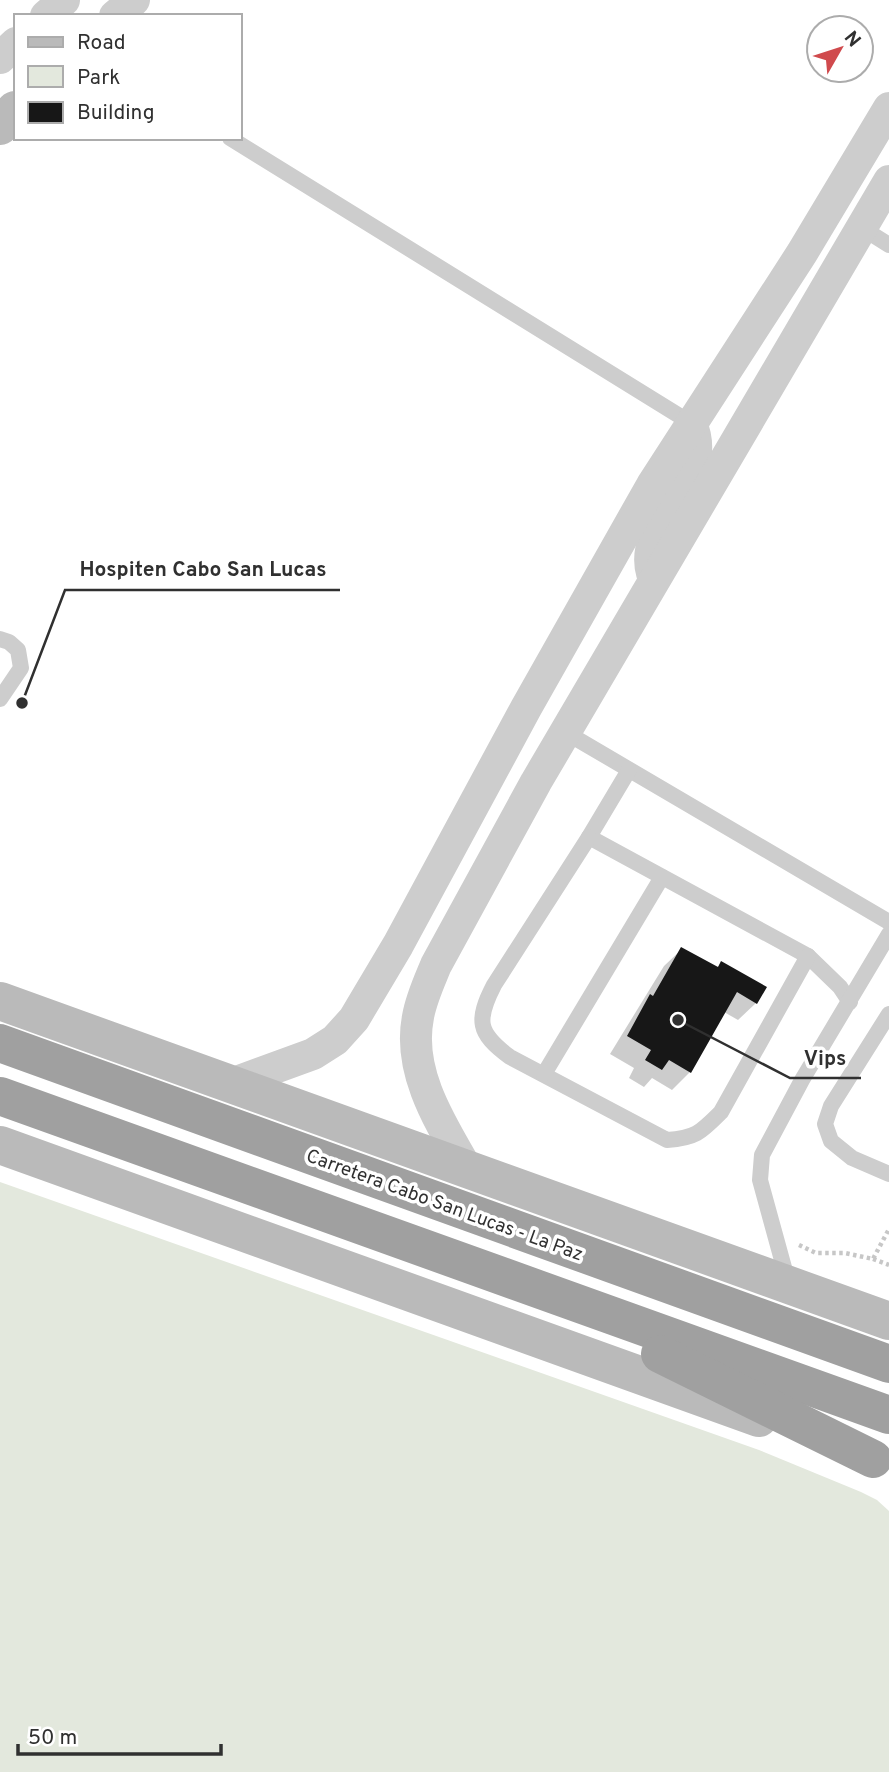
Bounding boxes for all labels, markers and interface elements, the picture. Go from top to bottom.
legend [14,14,242,140]
north arrow [805,14,875,84]
text: N [838,27,865,52]
text: Road [77,30,126,57]
text: Park [77,65,120,92]
text: Building [77,100,155,127]
callout: Hospiten Cabo San Lucas [65,548,340,590]
text: Hospiten Cabo San Lucas [79,557,327,584]
callout: Vips [790,1036,861,1078]
text: Vips [804,1046,846,1073]
street label: Carretera Cabo San Lucas - La Paz [303,1144,586,1267]
scale bar [18,1712,220,1756]
text: 50 m [28,1725,77,1752]

